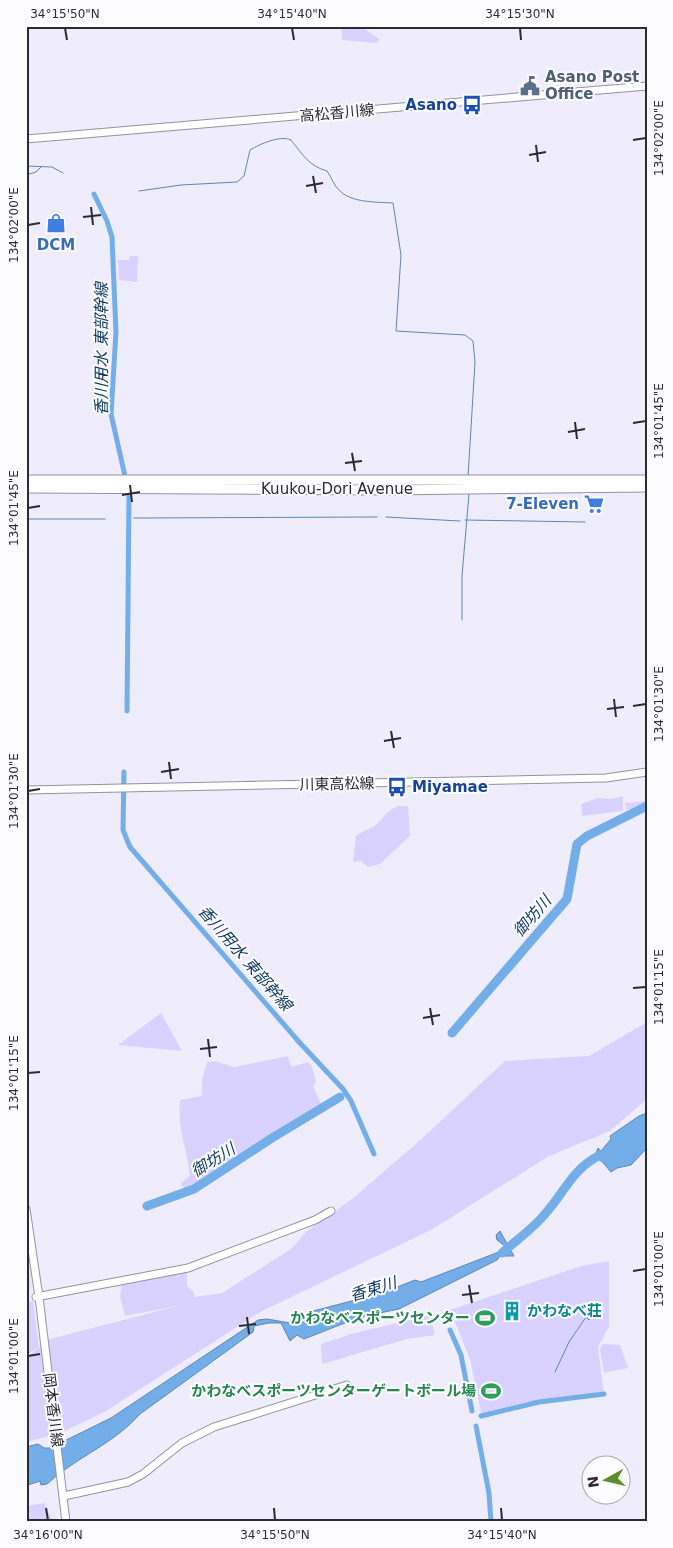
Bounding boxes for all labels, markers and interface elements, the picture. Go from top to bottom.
text: 34°15'50"N [30,7,100,21]
text: 34°15'40"N [257,7,327,21]
text: 34°15'30"N [485,7,555,21]
place label: Asano Post Office [545,68,639,103]
public building icon: Asano Post Office [519,75,541,97]
bus stop icon: Asano [461,94,483,116]
place label: Asano [405,96,457,114]
text: 134°02'00"E [652,100,666,176]
street label: 高松香川線 [299,101,375,125]
text: 134°02'00"E [7,187,21,263]
shop icon: DCM [45,212,67,234]
place label: DCM [37,236,75,254]
water label: 香川用水 東部幹線 [92,280,111,416]
text: 134°01'45"E [652,383,666,459]
text: 134°01'45"E [7,470,21,546]
street label: Kuukou-Dori Avenue [261,480,413,498]
supermarket icon: 7-Eleven [583,493,605,515]
place label: 7-Eleven [506,495,579,513]
text: 134°01'30"E [652,666,666,742]
text: 134°01'30"E [7,753,21,829]
street label: 川東高松線 [299,774,375,794]
bus stop icon: Miyamae [386,776,408,798]
place label: Miyamae [412,778,488,796]
water label: 御坊川 [509,890,556,940]
water label: 香川用水 東部幹線 [194,902,297,1016]
text: 134°01'15"E [652,949,666,1025]
text: 134°01'15"E [7,1035,21,1111]
water label: 御坊川 [188,1138,240,1181]
text: 134°01'00"E [652,1231,666,1307]
water label: 香東川 [347,1272,401,1305]
building icon: かわなべ荘 [501,1300,523,1322]
place label: かわなべ荘 [527,1302,602,1320]
sports icon: かわなべスポーツセンター [474,1307,496,1329]
place label: かわなべスポーツセンター [290,1309,470,1327]
text: 134°01'00"E [7,1318,21,1394]
street label: 岡本香川線 [39,1372,67,1448]
sports icon: かわなべスポーツセンターゲートボール場 [480,1380,502,1402]
place label: かわなべスポーツセンターゲートボール場 [191,1382,476,1400]
north arrow [580,1456,630,1506]
text: N [584,1475,602,1489]
text: 34°16'00"N [13,1528,83,1542]
text: 34°15'50"N [240,1528,310,1542]
text: 34°15'40"N [467,1528,537,1542]

